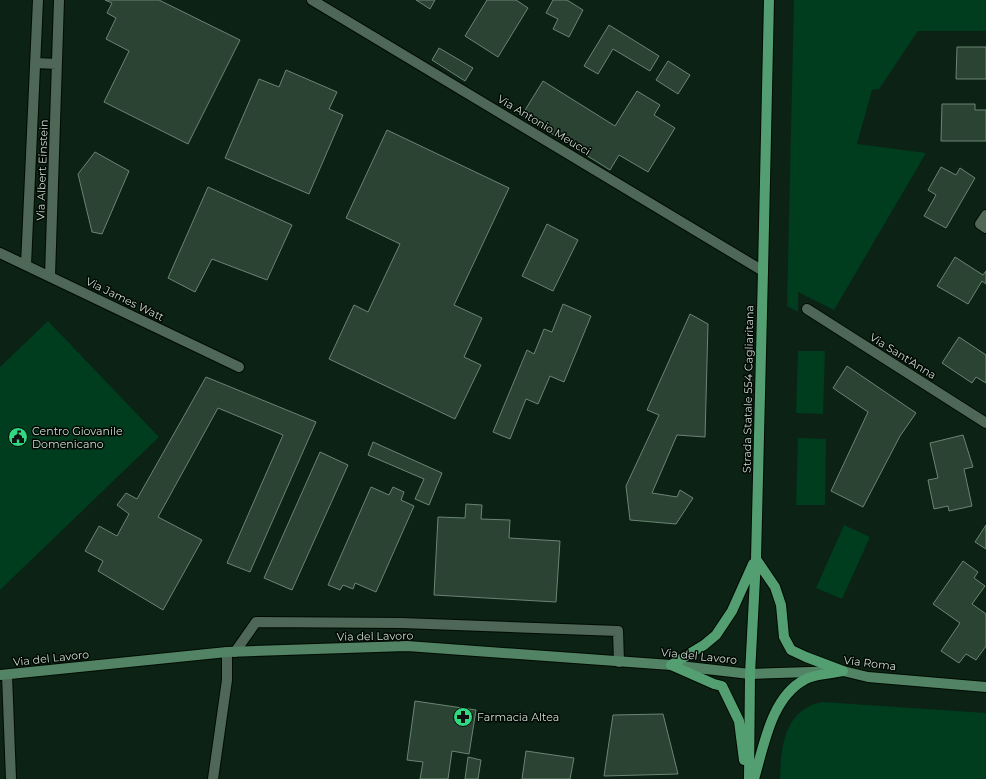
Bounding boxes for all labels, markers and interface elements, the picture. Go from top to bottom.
street label: Via Antonio Meucci [495,92,593,158]
street label: Via Albert Einstein [33,119,51,221]
street label: Via James Watt [84,274,167,324]
street label: Strada Statale 554 Cagliaritana [740,305,756,473]
street label: Via Sant'Anna [867,330,939,382]
place label: Centro Giovanile Domenicano [32,424,123,451]
public building icon: Centro Giovanile Domenicano [7,426,29,448]
street label: Via del Lavoro [337,628,413,644]
street label: Via del Lavoro [660,645,738,667]
street label: Via del Lavoro [12,647,90,669]
street label: Via Roma [843,653,897,673]
pharmacy icon: Farmacia Altea [452,706,474,728]
place label: Farmacia Altea [477,710,559,724]

